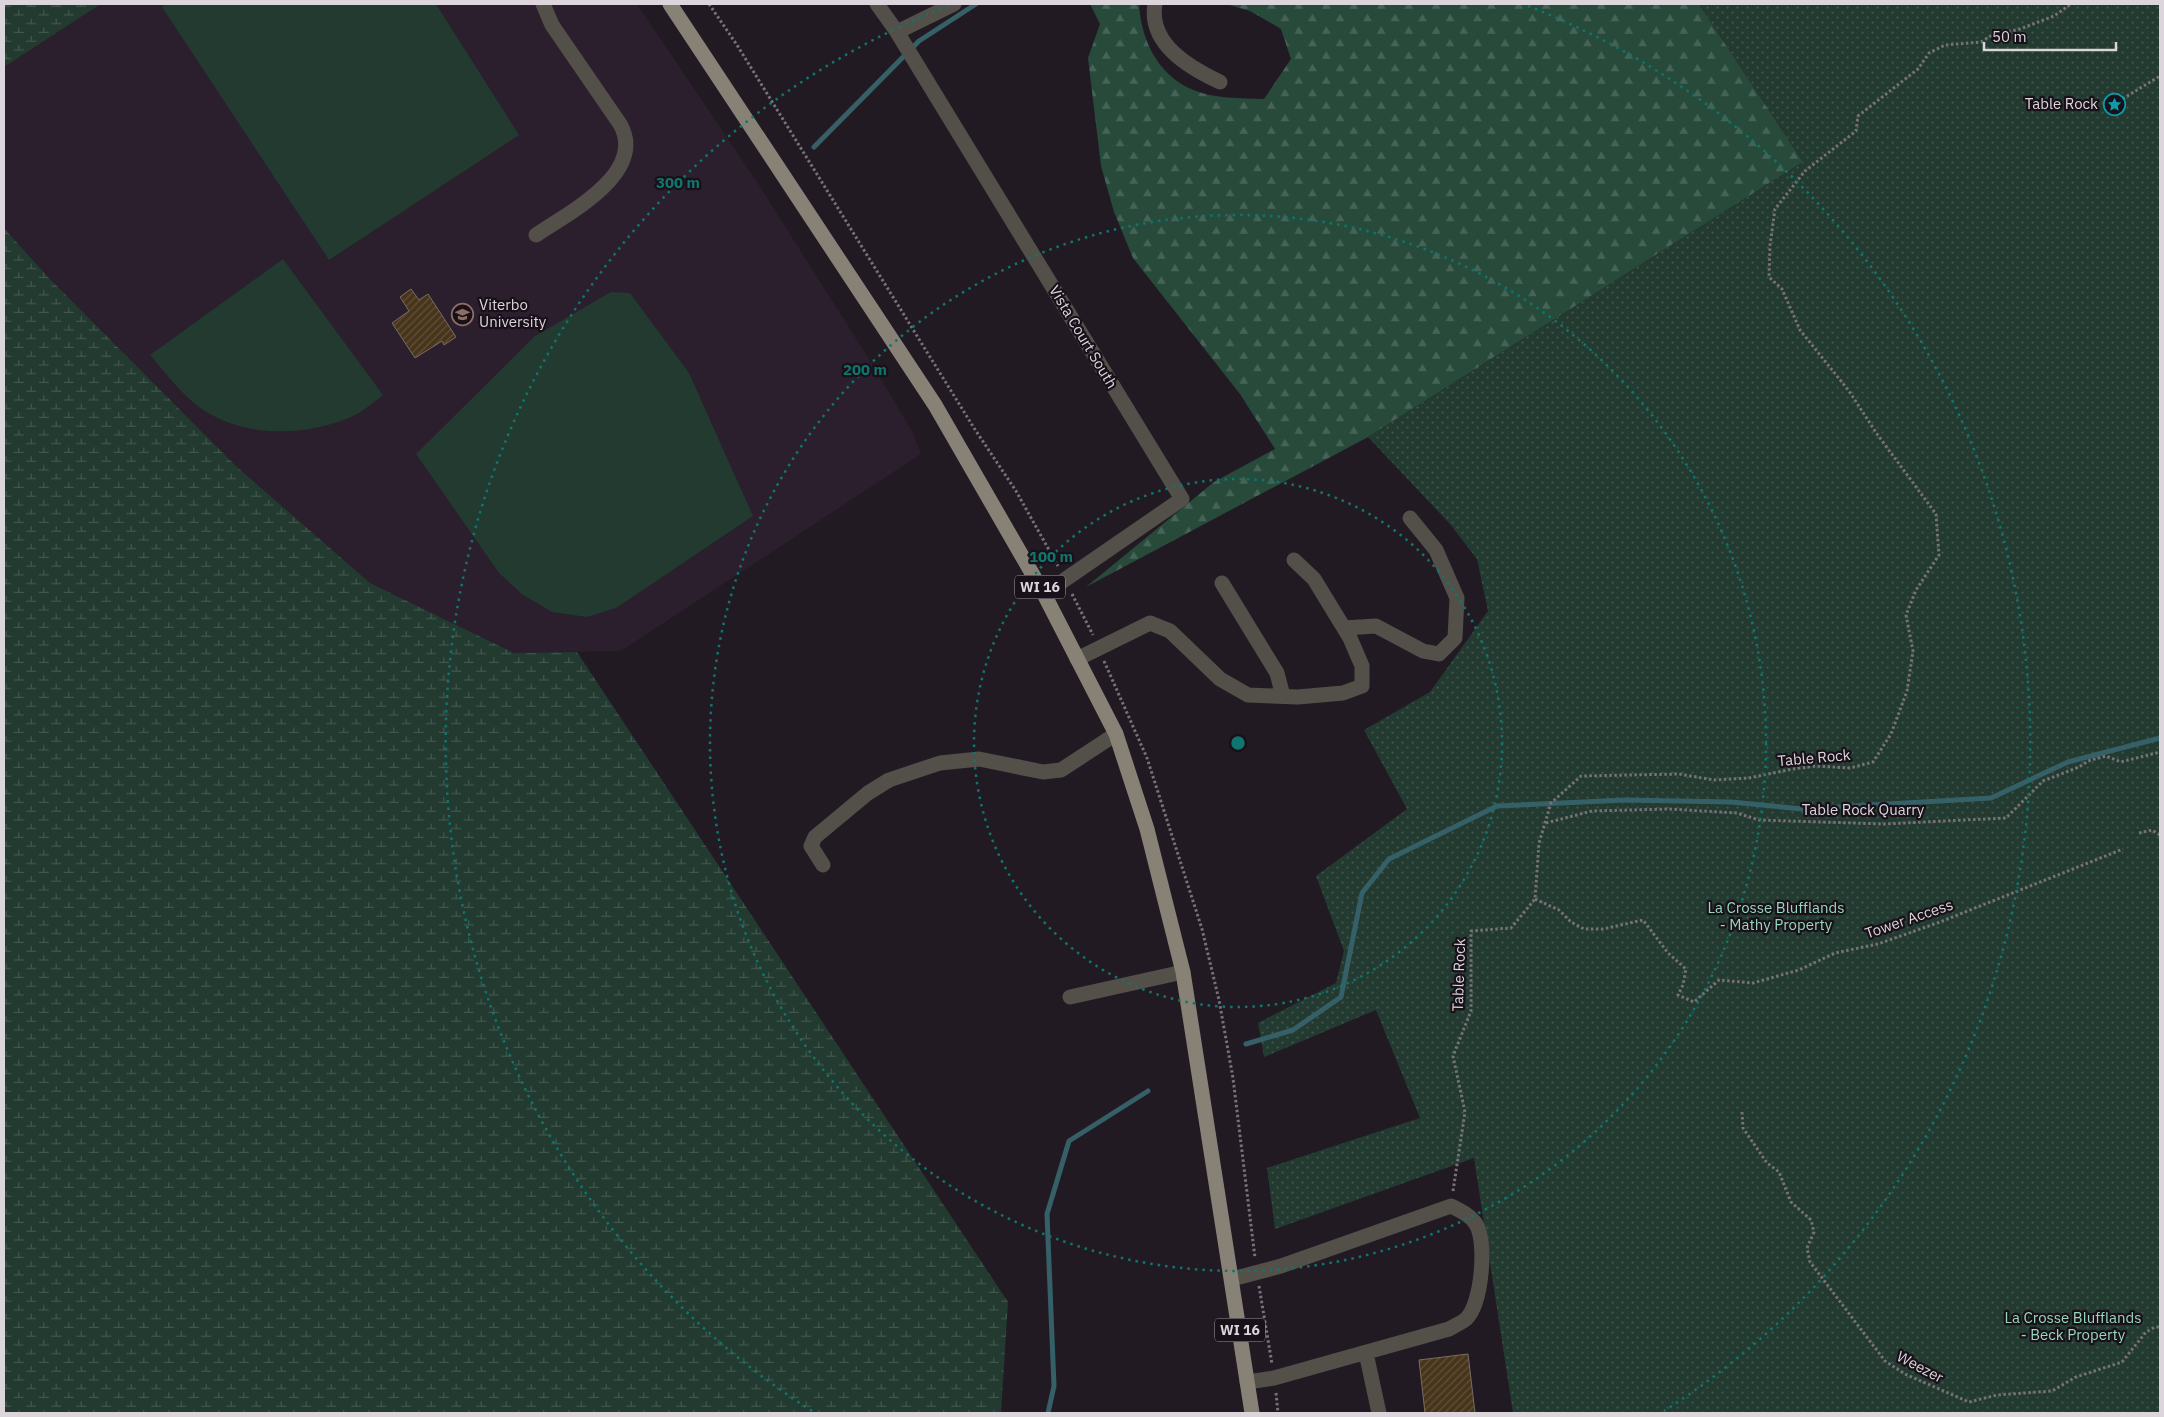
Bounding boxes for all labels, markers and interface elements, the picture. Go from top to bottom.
scale bar [1984,20,2116,52]
text: 50 m [1992,27,2027,46]
place icon: Table Rock [2102,92,2126,116]
place label: Table Rock [2025,94,2098,113]
text: 300 m [656,173,700,192]
street label: Vista Court South [1045,282,1122,392]
place label: Viterbo University [479,295,547,331]
school or university icon: Viterbo University [451,302,475,326]
text: 200 m [843,360,887,379]
text: 100 m [1029,547,1073,566]
road number: WI 16 [1015,576,1065,598]
centre of rings [1229,734,1247,752]
street label: Table Rock [1777,745,1851,770]
street label: Table Rock Quarry [1802,800,1925,819]
street label: Tower Access [1862,895,1955,942]
park label: La Crosse Blufflands - Mathy Property [1707,898,1845,934]
street label: Table Rock [1448,938,1469,1012]
park label: La Crosse Blufflands - Beck Property [2004,1308,2142,1344]
road number: WI 16 [1215,1318,1265,1342]
street label: Weezer [1894,1346,1947,1387]

